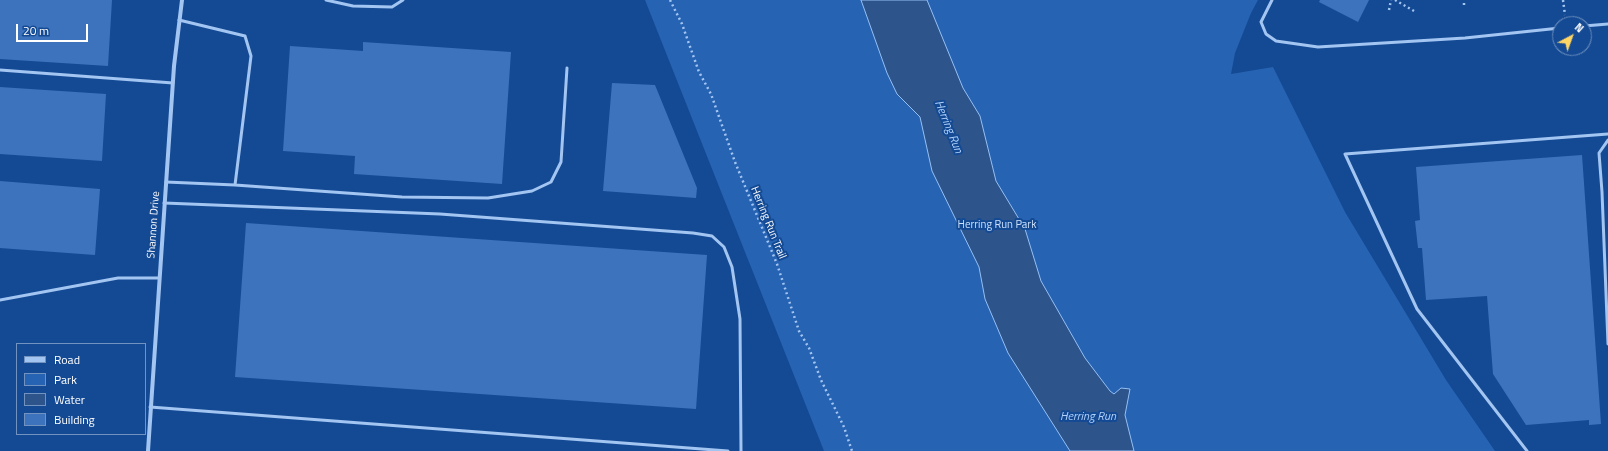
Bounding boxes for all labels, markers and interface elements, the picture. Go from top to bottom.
scale bar [18,16,90,42]
north arrow [1552,16,1592,56]
text: N [1571,19,1587,36]
text: 20 m [23,21,49,40]
water label: Herring Run [931,98,965,156]
street label: Herring Run Trail [747,185,789,261]
street label: Shannon Drive [145,191,163,259]
park label: Herring Run Park [958,218,1036,232]
legend [16,343,146,435]
text: Road [54,350,80,369]
text: Park [54,370,77,389]
text: Water [54,390,85,409]
text: Building [54,410,95,429]
water label: Herring Run [1060,410,1116,424]

